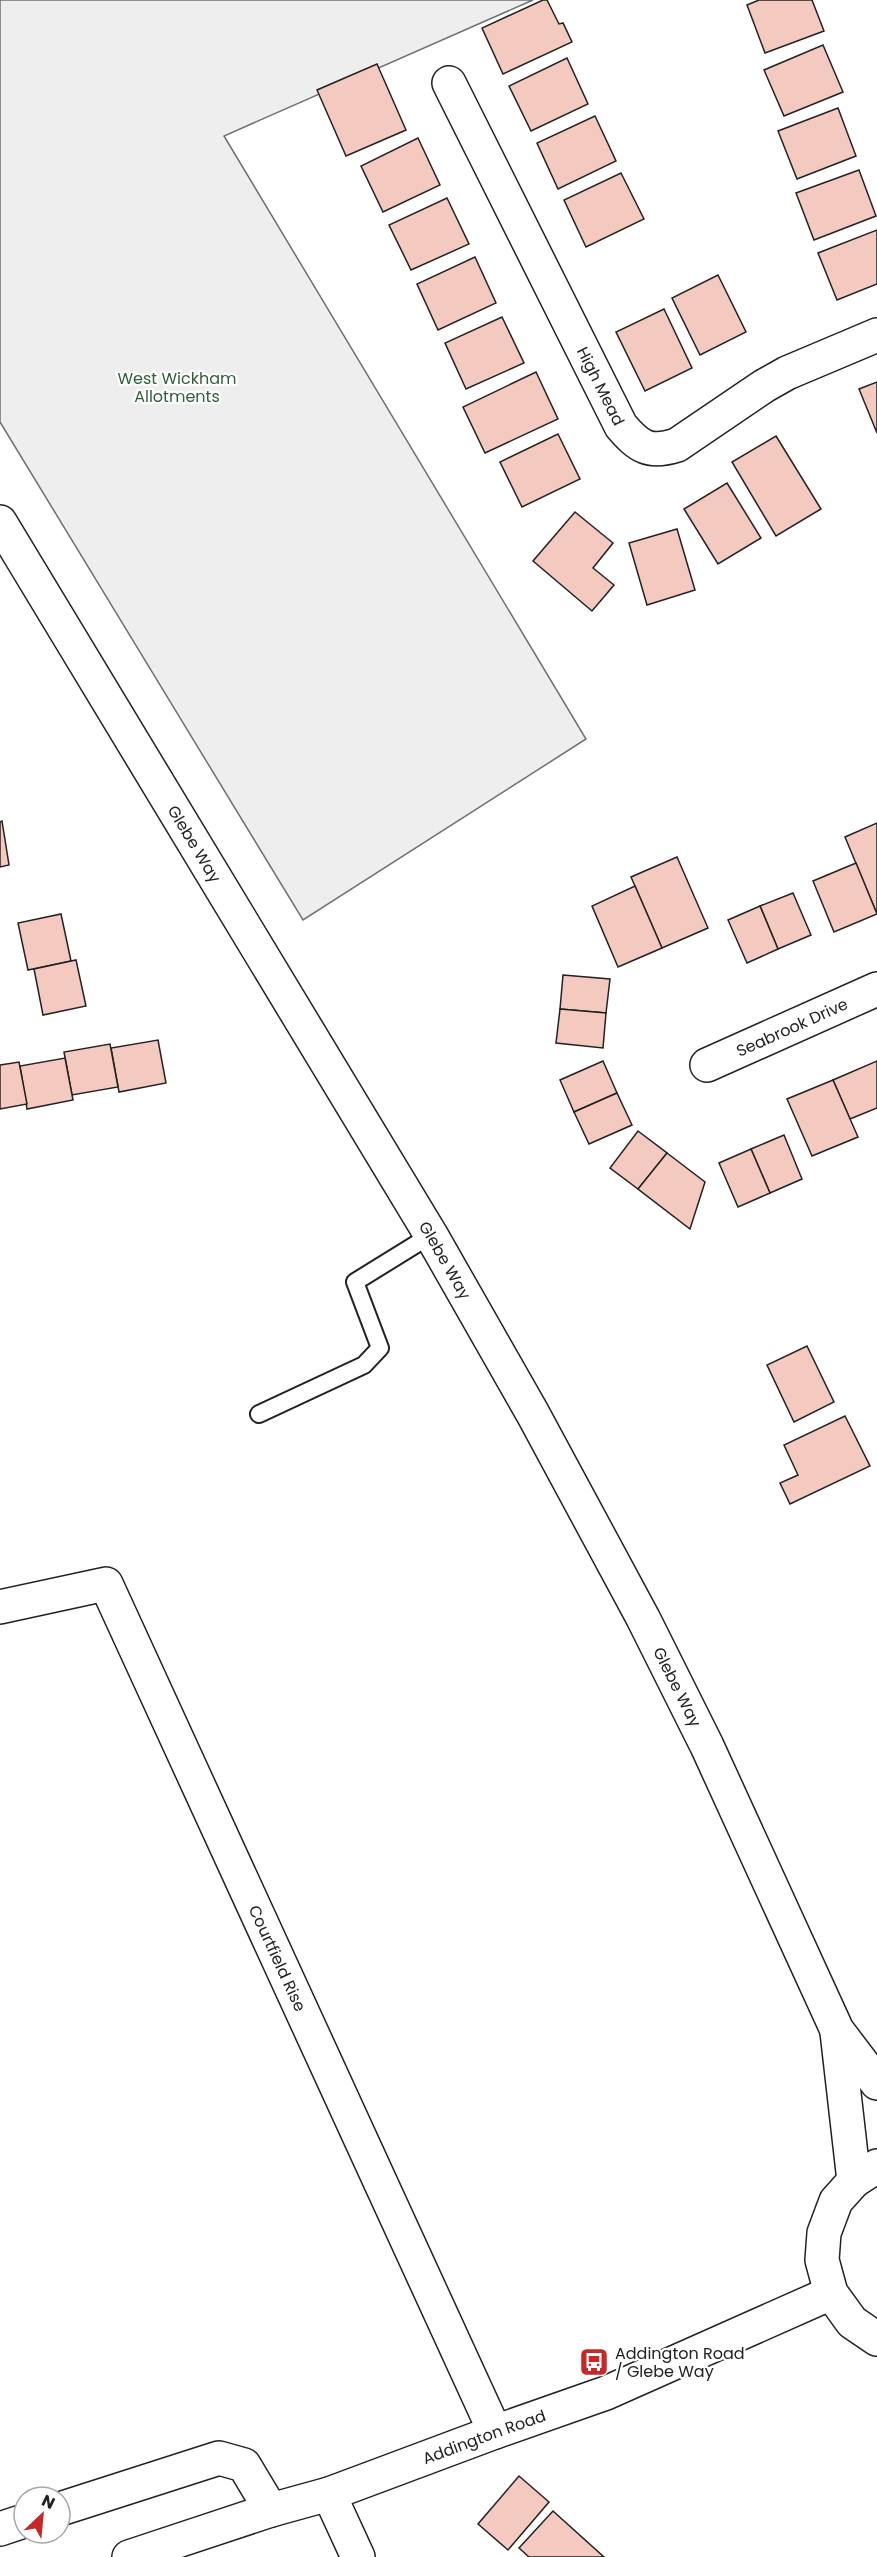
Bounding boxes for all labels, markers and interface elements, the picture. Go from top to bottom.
street label: High Mead [571,343,630,430]
park label: West Wickham Allotments [117,367,237,408]
street label: Glebe Way [162,801,227,887]
street label: Seabrook Drive [732,992,851,1062]
street label: Glebe Way [414,1217,477,1303]
street label: Glebe Way [648,1643,707,1731]
street label: Courtfield Rise [243,1901,312,2015]
place label: Addington Road / Glebe Way [615,2342,745,2383]
bus stop icon: Addington Road / Glebe Way [578,2346,610,2378]
street label: Addington Road [419,2404,549,2470]
north arrow [12,2485,72,2545]
text: N [38,2489,59,2515]

